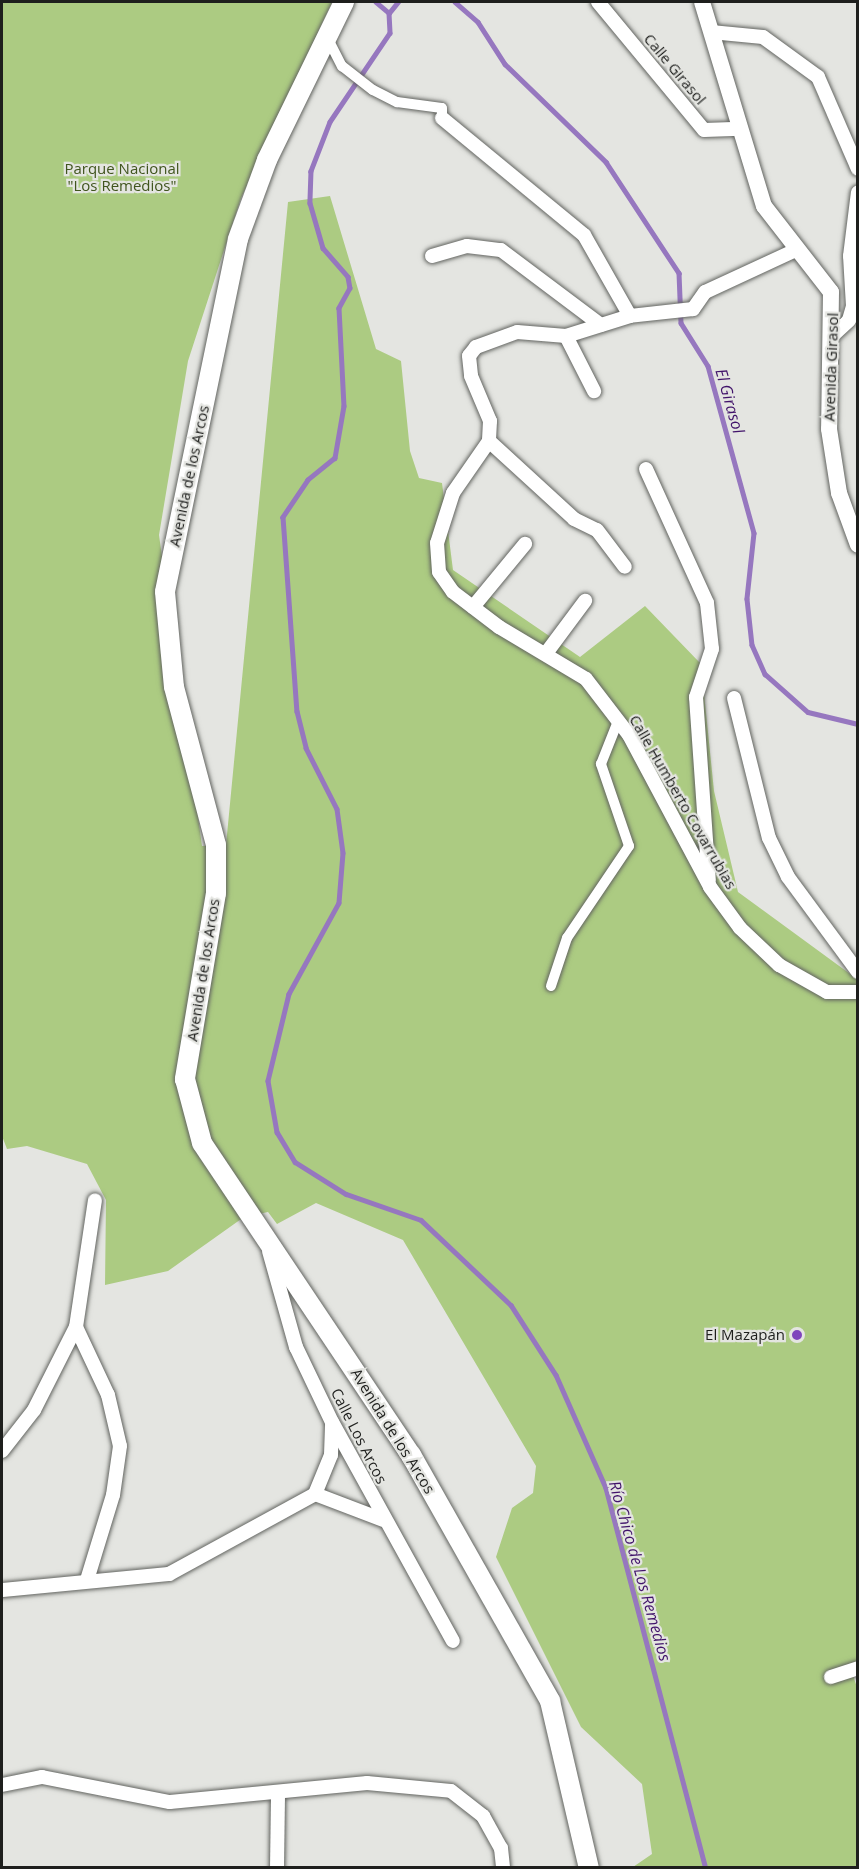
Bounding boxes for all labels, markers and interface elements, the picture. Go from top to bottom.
street label: Calle Girasol [640,30,710,108]
park label: Parque Nacional "Los Remedios" [64,159,180,194]
street label: Avenida Girasol [820,312,842,422]
water label: El Girasol [712,366,748,436]
street label: Avenida de los Arcos [165,404,213,548]
street label: Calle Humberto Covarrubias [626,712,740,892]
street label: Avenida de los Arcos [183,897,223,1043]
place label: El Mazapán [705,1326,785,1344]
marker: El Mazapán [790,1328,804,1342]
street label: Avenida de los Arcos [347,1365,439,1497]
street label: Calle Los Arcos [327,1385,391,1487]
water label: Río Chico de Los Remedios [605,1479,675,1663]

